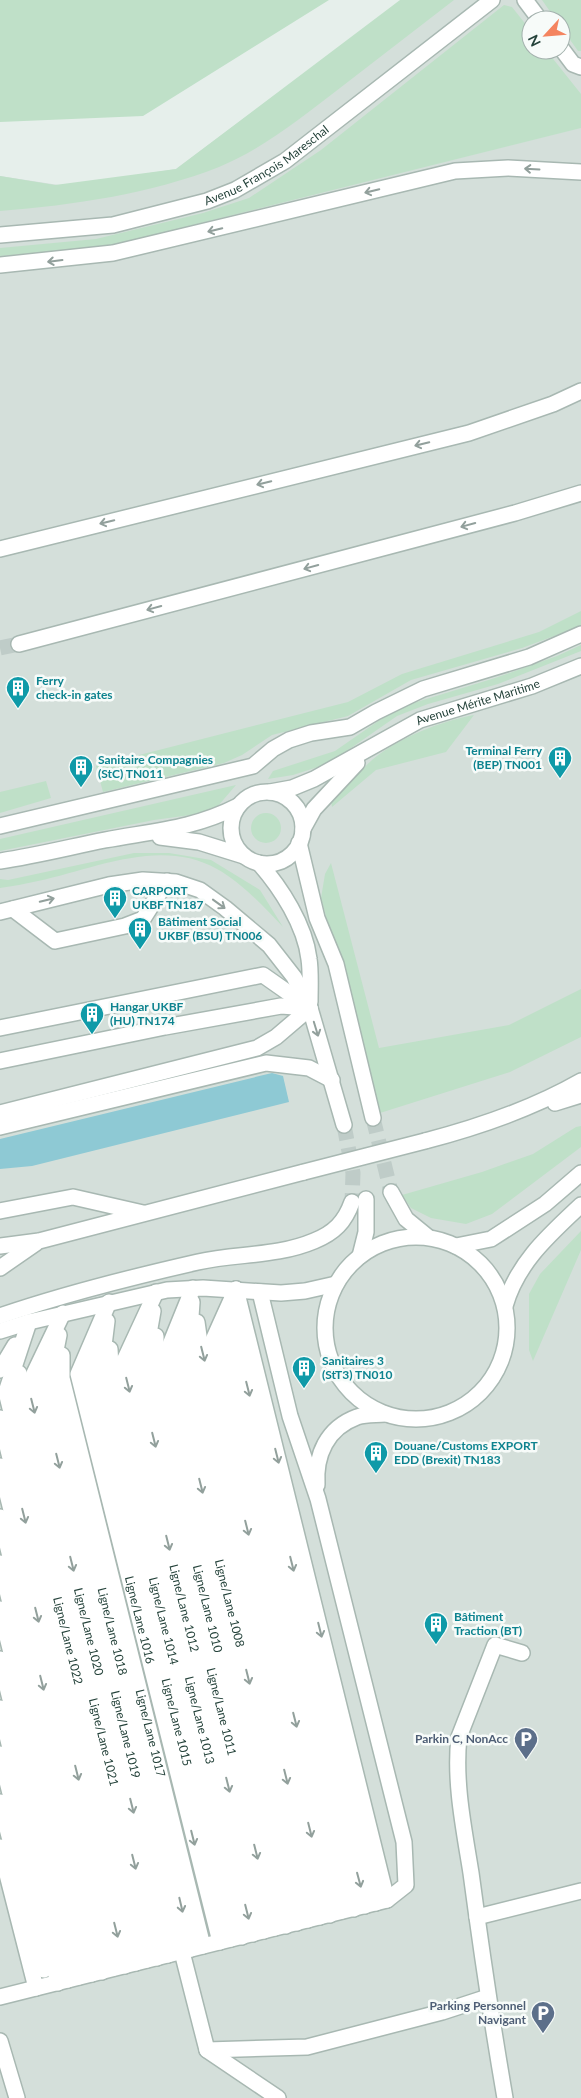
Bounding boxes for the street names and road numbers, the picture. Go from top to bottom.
street label: Avenue François Mareschal [202,122,331,208]
street label: Avenue Mérite Maritime [413,676,542,728]
street label: Ligne/Lane 1008 [212,1558,248,1649]
street label: Ligne/Lane 1012 [166,1563,202,1654]
street label: Ligne/Lane 1010 [190,1563,226,1654]
street label: Ligne/Lane 1016 [122,1574,158,1665]
street label: Ligne/Lane 1014 [146,1575,182,1666]
street label: Ligne/Lane 1020 [71,1586,107,1677]
street label: Ligne/Lane 1018 [95,1586,131,1677]
street label: Ligne/Lane 1022 [50,1595,86,1686]
street label: Ligne/Lane 1011 [204,1666,240,1757]
street label: Ligne/Lane 1013 [182,1675,218,1765]
street label: Ligne/Lane 1015 [159,1677,195,1768]
street label: Ligne/Lane 1017 [133,1688,169,1779]
street label: Ligne/Lane 1019 [108,1689,144,1780]
street label: Ligne/Lane 1021 [86,1696,122,1787]

